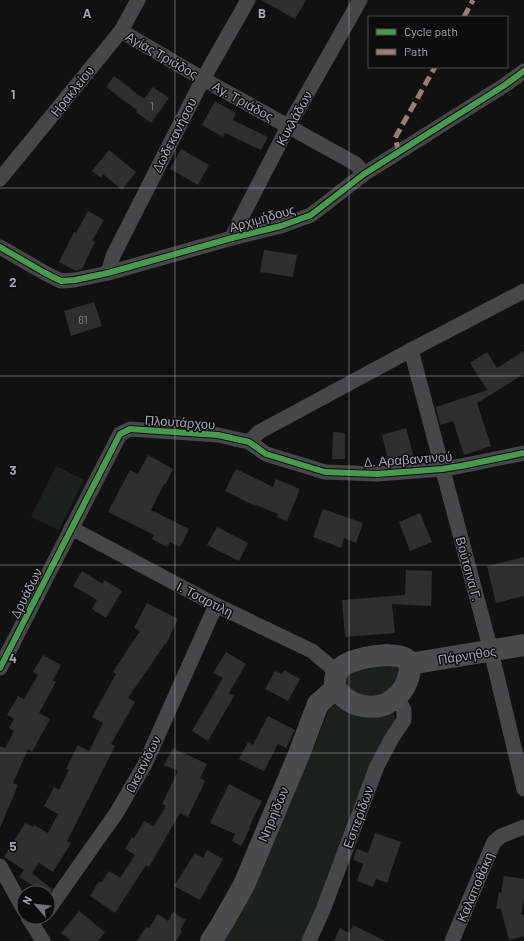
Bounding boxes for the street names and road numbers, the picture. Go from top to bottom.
street label: Αγίας Τριάδος [123,28,201,82]
street label: Ηρακλείου [47,63,97,119]
street label: Αγ. Τριάδος [210,78,276,124]
street label: Κυκλάδων [272,88,316,148]
street label: Δωδεκανήσου [148,95,200,175]
street label: Αρχιμήδους [227,201,297,235]
street label: Πλουτάρχου [144,412,216,432]
street label: Δ. Αραβαντινού [363,448,453,470]
street label: Βούτσινα Γ. [453,535,485,603]
street label: Δρυάδων [7,565,45,621]
street label: Ι. Τσαρτιλη [174,578,236,620]
street label: Πάρνηθος [437,643,497,667]
street label: Ωκεανίδων [122,733,164,795]
street label: Νηρηϊδων [254,784,292,844]
street label: Εσπερίδων [339,784,377,850]
street label: Καλαποθάκη [453,850,497,924]

